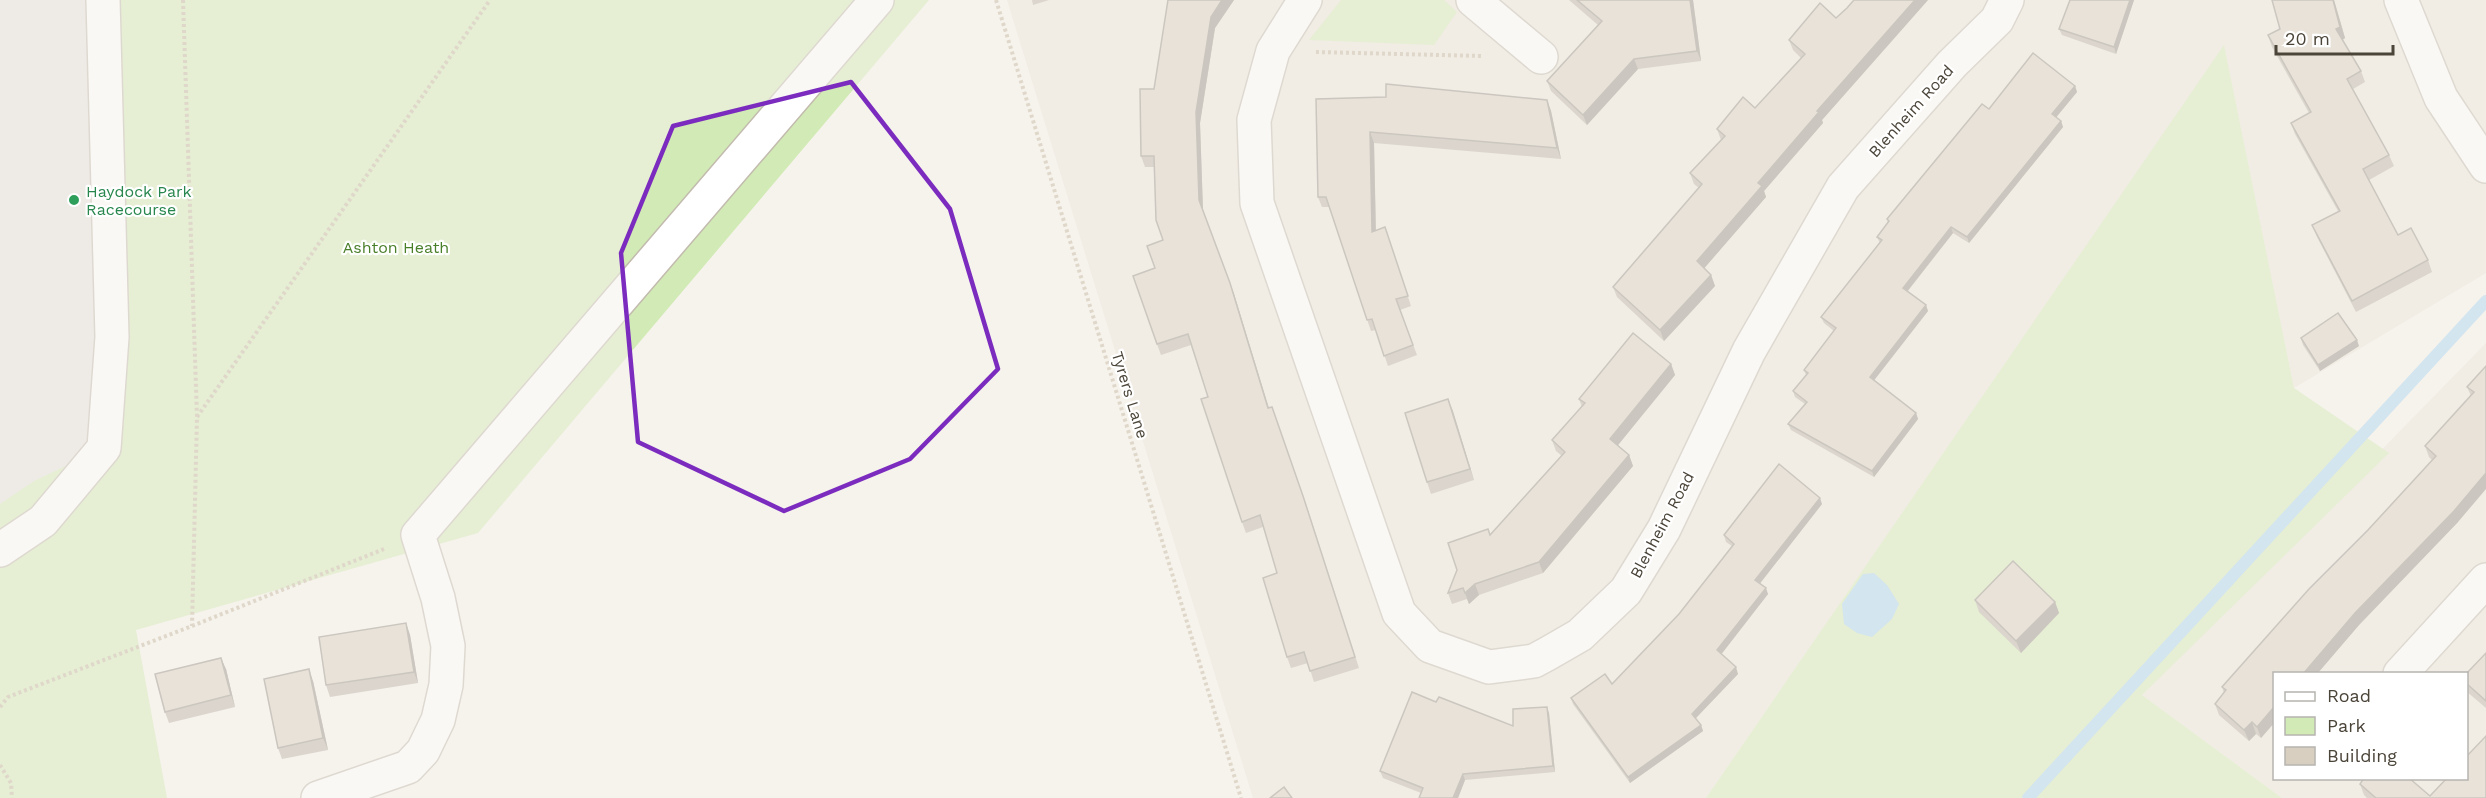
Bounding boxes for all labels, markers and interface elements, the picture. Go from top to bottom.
scale bar [2276,18,2393,56]
text: 20 m [2285,28,2330,49]
street label: Blenheim Road [1865,61,1957,161]
place label: Haydock Park Racecourse [86,182,192,219]
marker: Haydock Park Racecourse [67,193,81,207]
park label: Ashton Heath [343,238,449,257]
street label: Tyrers Lane [1108,349,1152,441]
street label: Blenheim Road [1626,469,1698,581]
legend [2273,672,2468,780]
text: Road [2327,685,2371,706]
text: Park [2327,715,2366,736]
text: Building [2327,745,2397,766]

